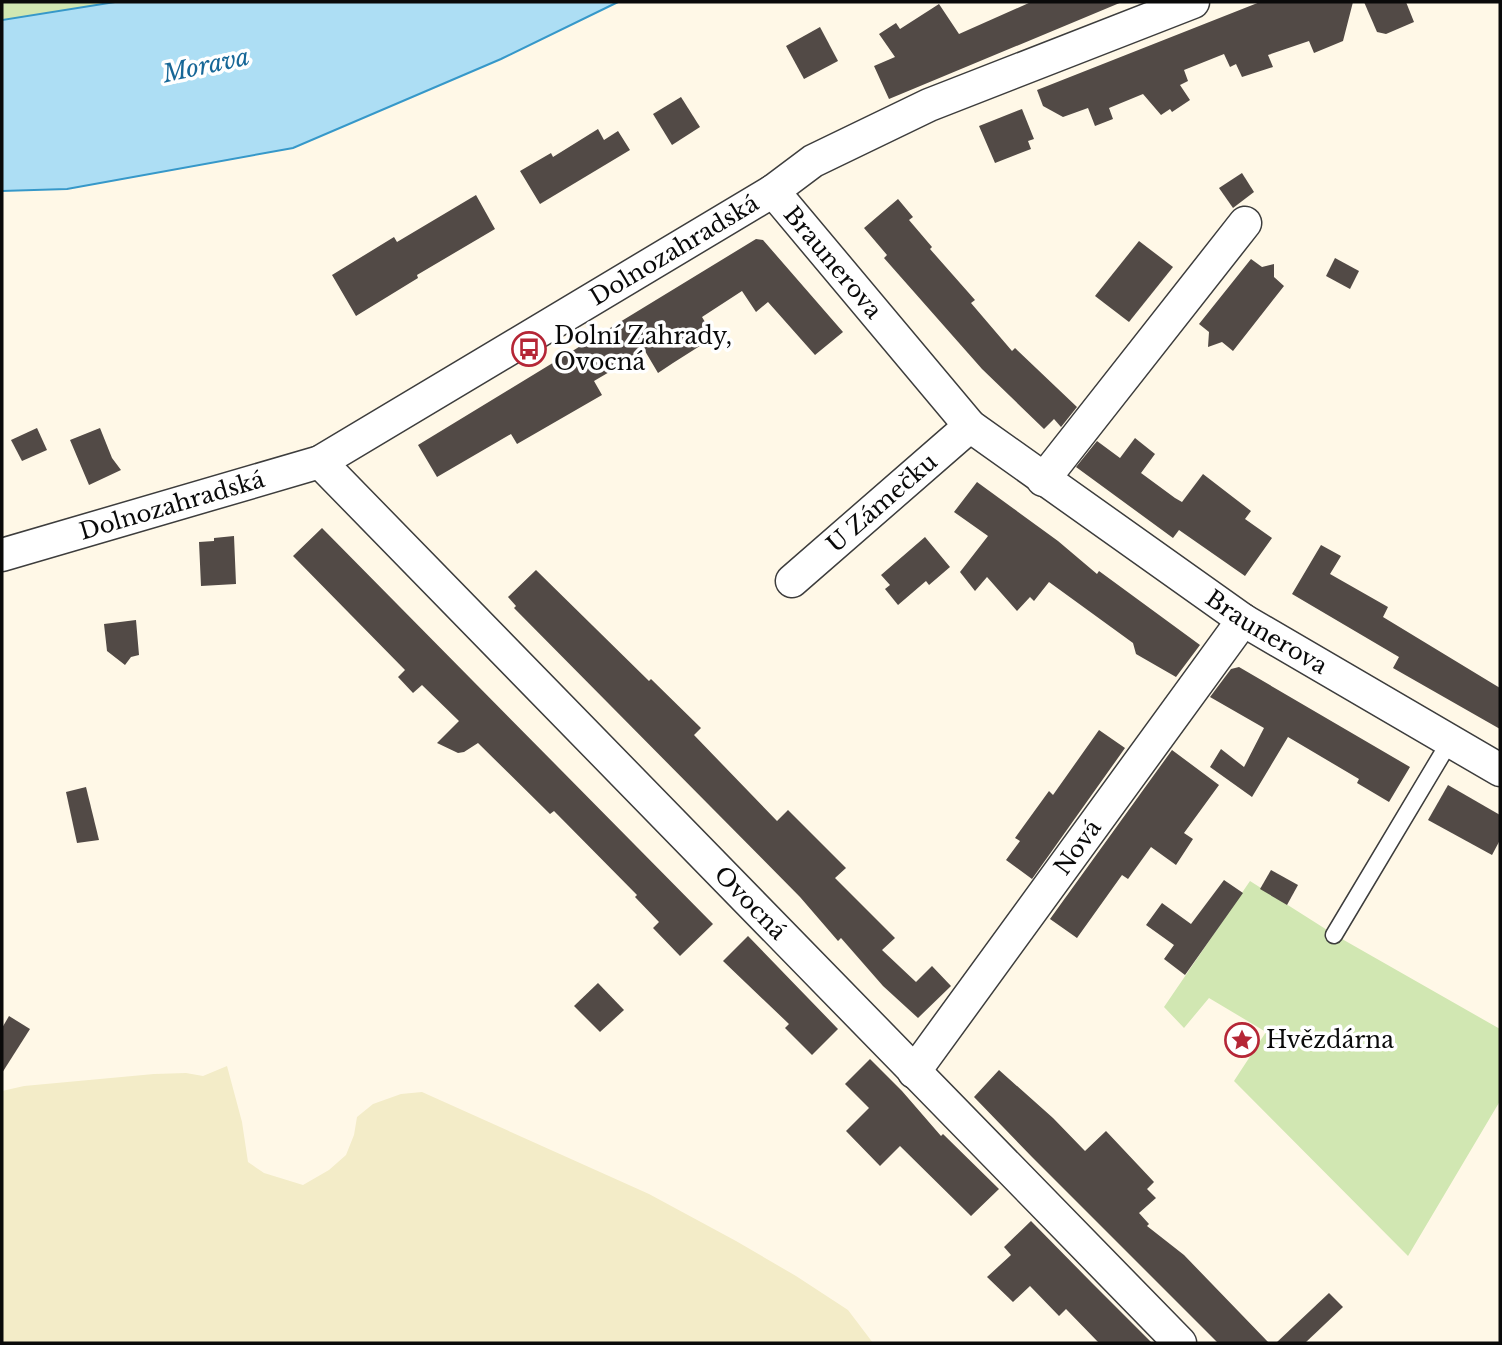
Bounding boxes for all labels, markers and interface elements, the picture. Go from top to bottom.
water label: Morava [159,42,252,89]
street label: Dolnozahradská [585,189,764,311]
street label: Braunerova [778,201,888,324]
place label: Dolní Zahrady, Ovocná [554,322,732,376]
bus stop icon: Dolní Zahrady, Ovocná [510,330,548,368]
street label: U Zámečku [821,447,942,558]
street label: Dolnozahradská [76,465,268,546]
street label: Braunerova [1200,584,1333,680]
street label: Nová [1048,814,1107,880]
street label: Ovocná [708,860,792,945]
place icon: Hvězdárna [1223,1021,1261,1059]
place label: Hvězdárna [1266,1026,1394,1054]

